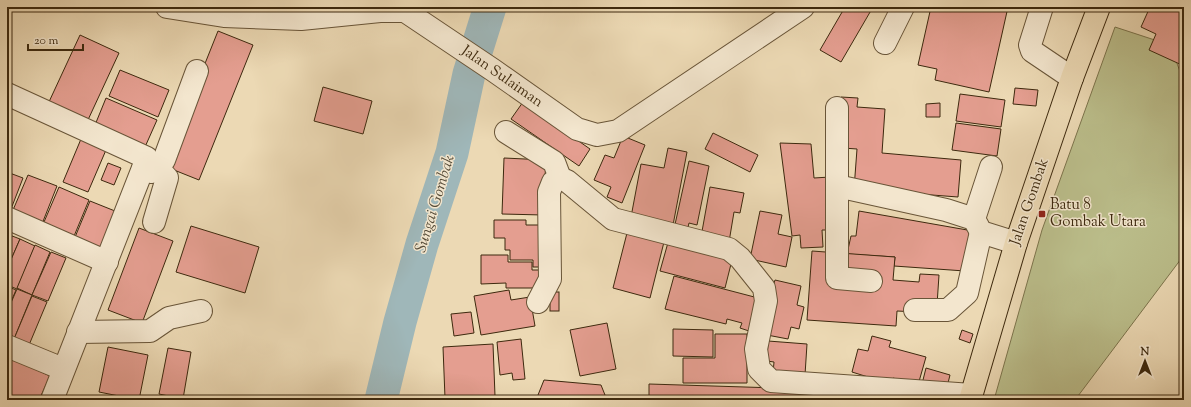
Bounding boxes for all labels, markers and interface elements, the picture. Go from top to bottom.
scale bar [28,26,83,52]
text: 20 m [34,32,59,50]
street label: Jalan Sulaiman [456,40,547,113]
water label: Sungai Gombak [410,152,462,256]
street label: Jalan Gombak [1005,156,1055,249]
place label: Batu 8 Gombak Utara [1050,195,1146,233]
marker: Batu 8 Gombak Utara [1037,209,1047,219]
north arrow [1125,341,1165,381]
text: N [1140,344,1150,360]

